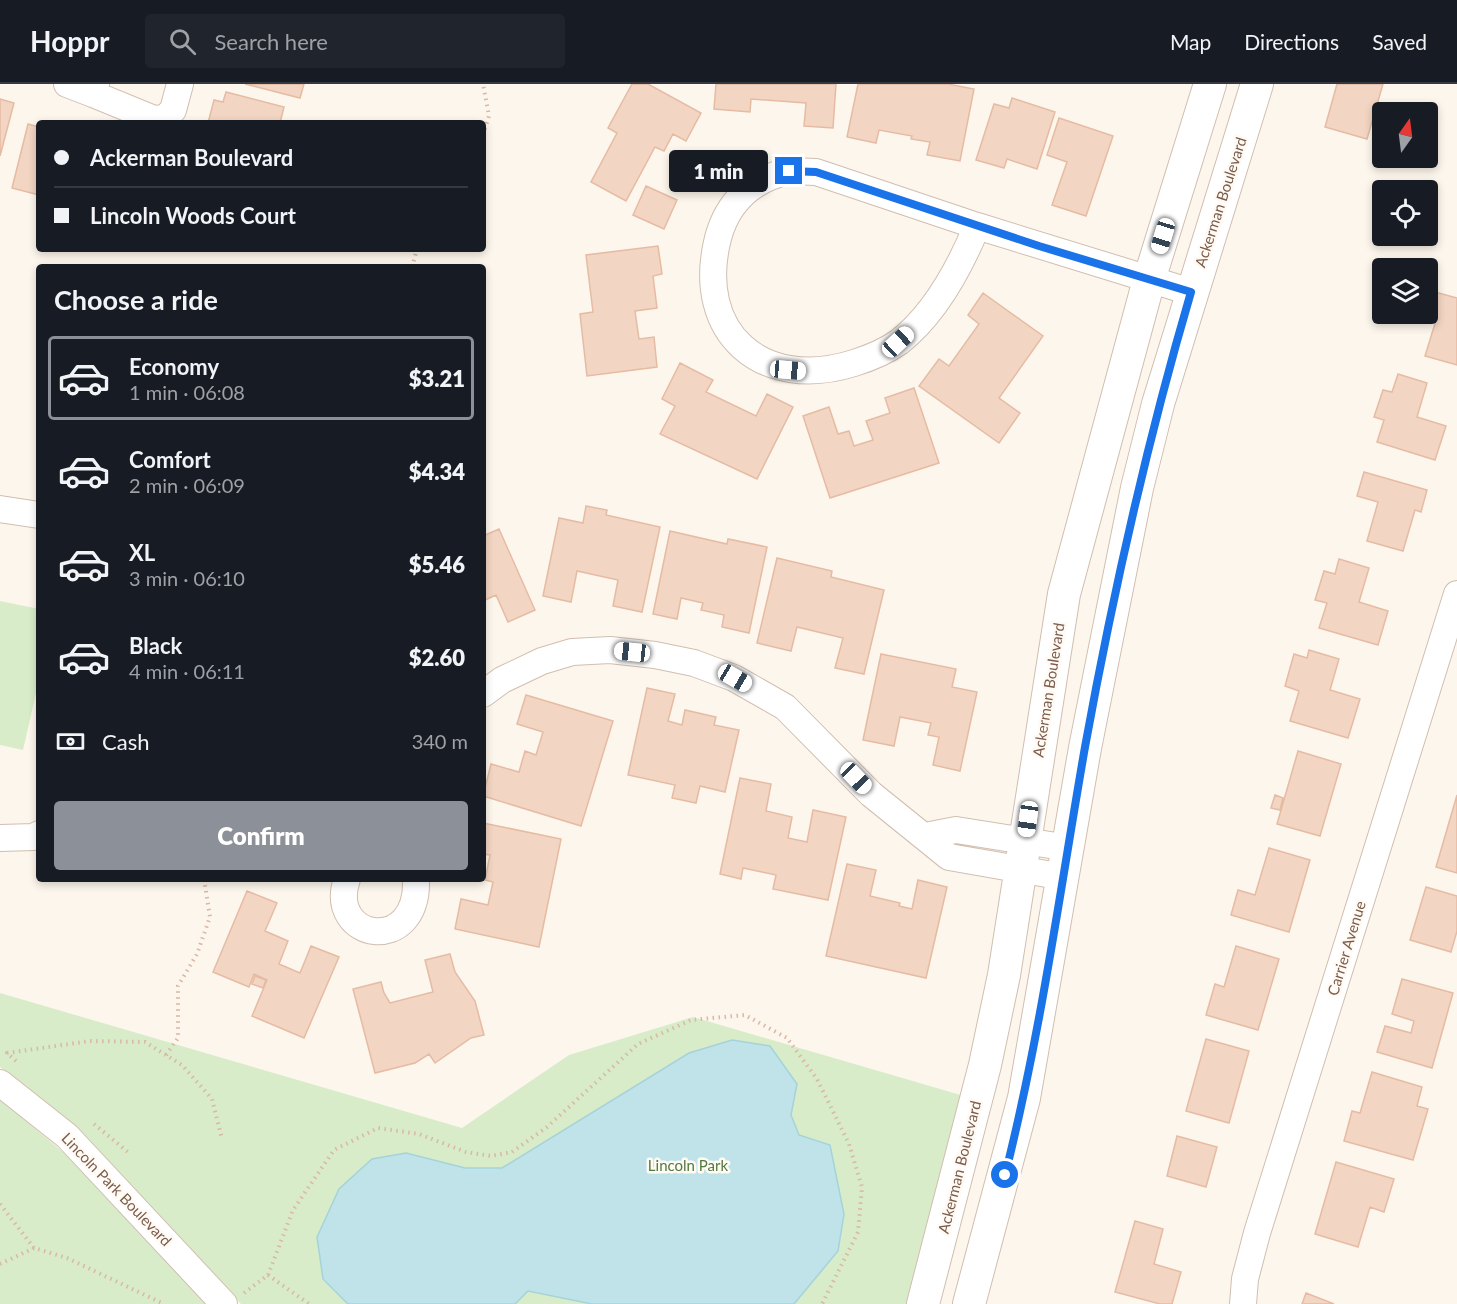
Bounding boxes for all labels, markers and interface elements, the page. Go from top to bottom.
search box [145,14,565,68]
text: Hoppr [30,24,109,58]
icon: search [166,25,199,58]
text: Search here [214,28,328,55]
text: Map [1170,29,1211,54]
text: Directions [1244,29,1339,54]
text: Saved [1372,29,1427,54]
north arrow [1372,102,1438,168]
map controls [1372,102,1438,324]
street label: Ackerman Boulevard [1190,135,1250,269]
text: Ackerman Boulevard [90,144,293,171]
callout: 1 min [669,150,768,192]
route end [775,157,802,184]
text: 1 min [694,159,743,183]
button: locate [1372,180,1438,246]
text: Lincoln Woods Court [90,202,296,229]
car [1149,216,1177,256]
button: layers [1372,258,1438,324]
text: Choose a ride [54,283,218,316]
car [879,323,917,361]
icon: car [57,351,111,405]
text: Economy [129,353,219,380]
car [769,359,807,381]
text: $3.21 [409,365,465,392]
text: 1 min · 06:08 [129,380,245,404]
icon: car [57,444,111,498]
text: Comfort [129,446,211,473]
text: $4.34 [409,458,465,485]
text: 2 min · 06:09 [129,473,245,497]
icon: car [57,537,111,591]
text: XL [129,539,155,566]
text: $5.46 [409,551,465,578]
text: 3 min · 06:10 [129,566,245,590]
street label: Ackerman Boulevard [1028,621,1068,759]
icon: car [57,630,111,684]
text: Black [129,632,182,659]
car [613,641,651,663]
text: $2.60 [409,644,465,671]
text: 4 min · 06:11 [129,659,245,683]
car [715,661,755,695]
icon: cash [54,725,87,758]
text: Cash [102,728,149,755]
text: 340 m [412,729,468,753]
car [837,759,875,797]
car [1017,800,1039,838]
button: Confirm [54,801,468,870]
street label: Carrier Avenue [1323,898,1369,998]
street label: Ackerman Boulevard [934,1099,984,1235]
street label: Lincoln Park Boulevard [58,1129,176,1249]
park label: Lincoln Park [648,1156,729,1174]
route start [991,1161,1018,1188]

